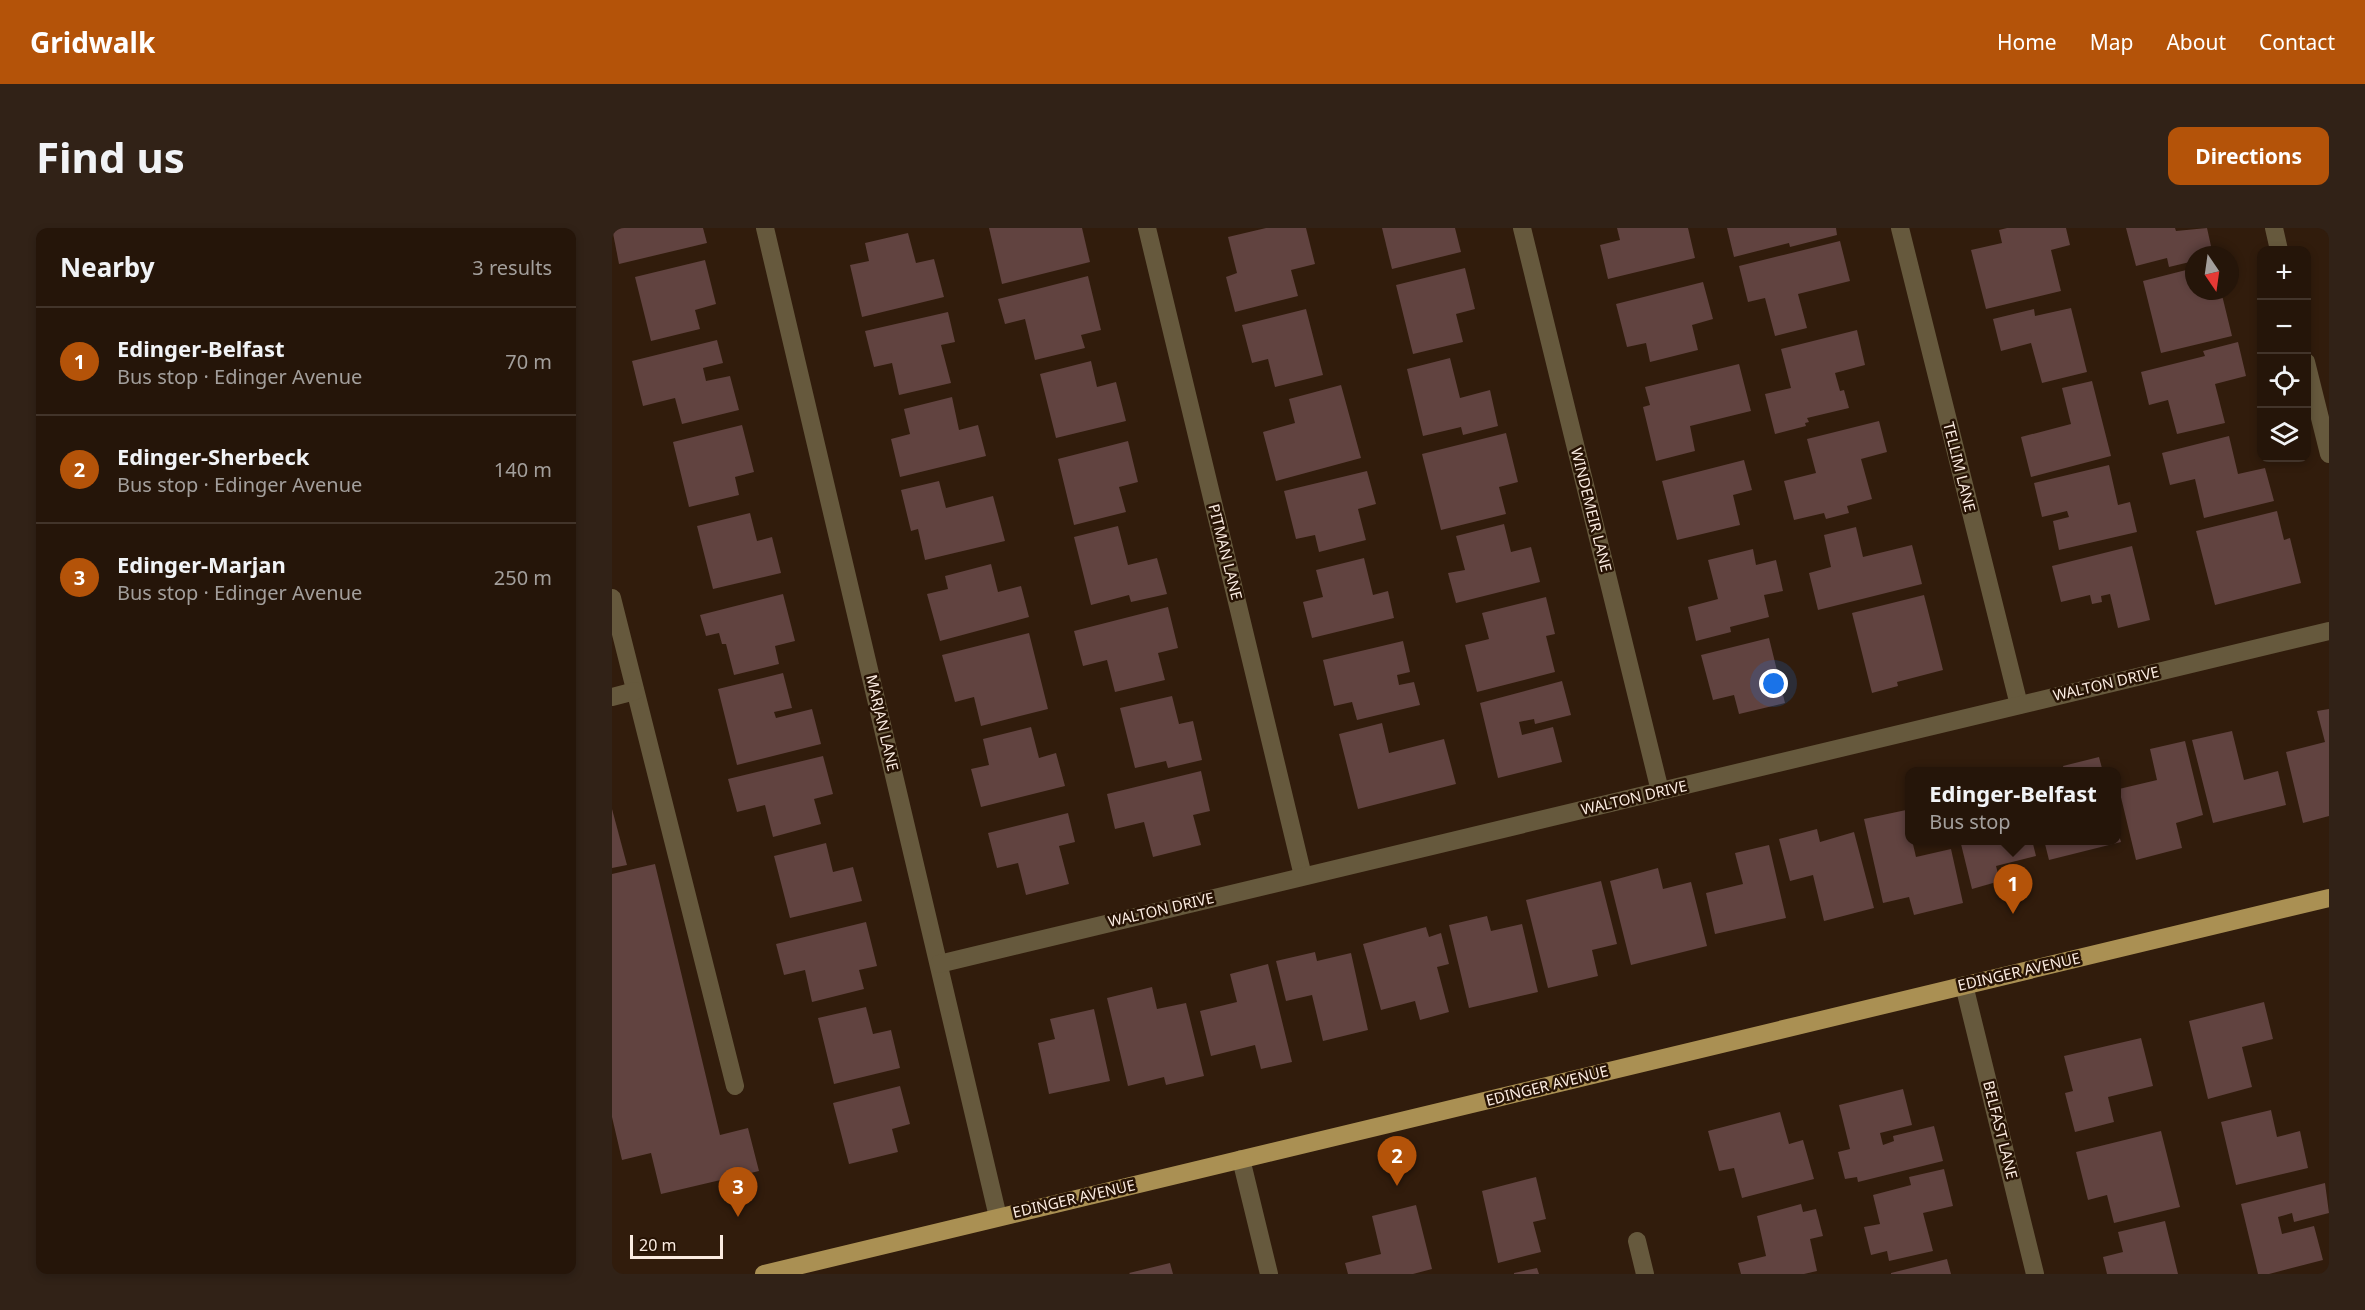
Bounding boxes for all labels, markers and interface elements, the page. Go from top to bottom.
text: Gridwalk [30,23,155,61]
text: Home [1997,28,2057,56]
text: Map [2090,28,2133,56]
text: About [2166,28,2226,56]
text: Contact [2259,28,2335,56]
button: Directions [2168,127,2329,185]
text: Find us [36,128,185,185]
north arrow [2185,246,2239,300]
map controls [2257,246,2311,462]
button: + [2257,246,2311,300]
text: Nearby [60,249,155,285]
text: 3 results [472,254,552,281]
button: − [2257,300,2311,354]
text: Edinger-Belfast [117,333,285,363]
text: 1 [74,348,85,375]
text: 70 m [505,348,552,375]
button: locate [2257,354,2311,408]
text: Bus stop · Edinger Avenue [117,363,362,390]
button: layers [2257,408,2311,462]
street label: TELLIM LANE [1939,420,1981,514]
text: Edinger-Sherbeck [117,441,309,471]
street label: WINDEMEIR LANE [1567,446,1617,574]
text: 2 [74,456,85,483]
text: 140 m [494,456,552,483]
text: Bus stop · Edinger Avenue [117,471,362,498]
street label: PITMAN LANE [1204,502,1248,602]
text: Edinger-Marjan [117,549,286,579]
text: 3 [74,564,85,591]
text: 250 m [494,564,552,591]
text: Bus stop · Edinger Avenue [117,579,362,606]
street label: WALTON DRIVE [2051,661,2161,705]
your location [1759,669,1788,698]
street label: MARJAN LANE [862,672,904,773]
popup [1905,767,2121,845]
street label: WALTON DRIVE [1579,775,1689,819]
text: Edinger-Belfast [1929,778,2097,808]
text: Bus stop [1929,808,2011,835]
pin: 1 [1994,864,2032,914]
street label: WALTON DRIVE [1106,887,1216,931]
street label: EDINGER AVENUE [1955,947,2082,995]
street label: EDINGER AVENUE [1484,1060,1610,1110]
street label: BELFAST LANE [1979,1078,2023,1181]
pin: 2 [1378,1136,1416,1186]
pin: 3 [718,1168,758,1217]
street label: EDINGER AVENUE [1010,1174,1137,1222]
scale bar [630,1232,723,1260]
text: 20 m [639,1234,676,1256]

